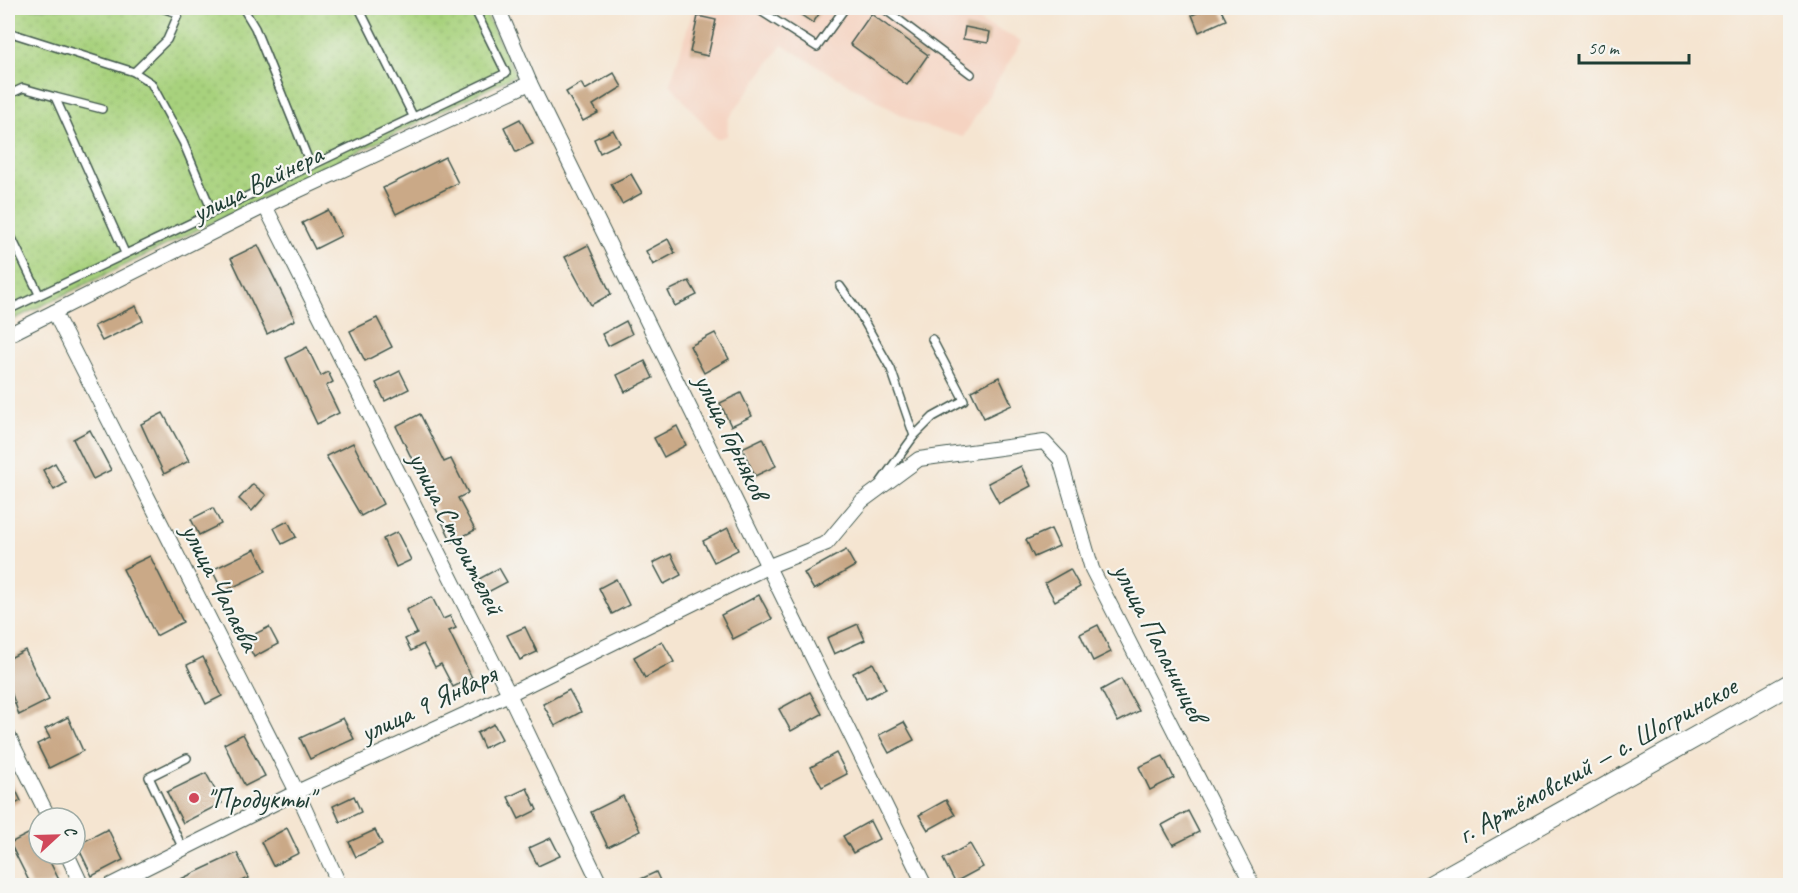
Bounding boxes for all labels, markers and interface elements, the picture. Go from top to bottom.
scale bar [1579,27,1688,65]
text: 50 m [1588,37,1621,59]
street label: улица Вайнера [184,136,330,231]
street label: улица Горняков [686,366,780,509]
street label: улица Строителей [400,444,514,622]
street label: улица Чапаева [173,515,269,658]
street label: улица Папанинцев [1104,555,1218,733]
street label: улица 9 Января [352,655,504,751]
street label: г. Артёмовский — с. Шогринское [1451,668,1745,851]
place label: "Продукты" [206,781,320,816]
marker: "Продукты" [187,791,201,805]
north arrow [27,806,87,866]
text: С [59,823,82,840]

